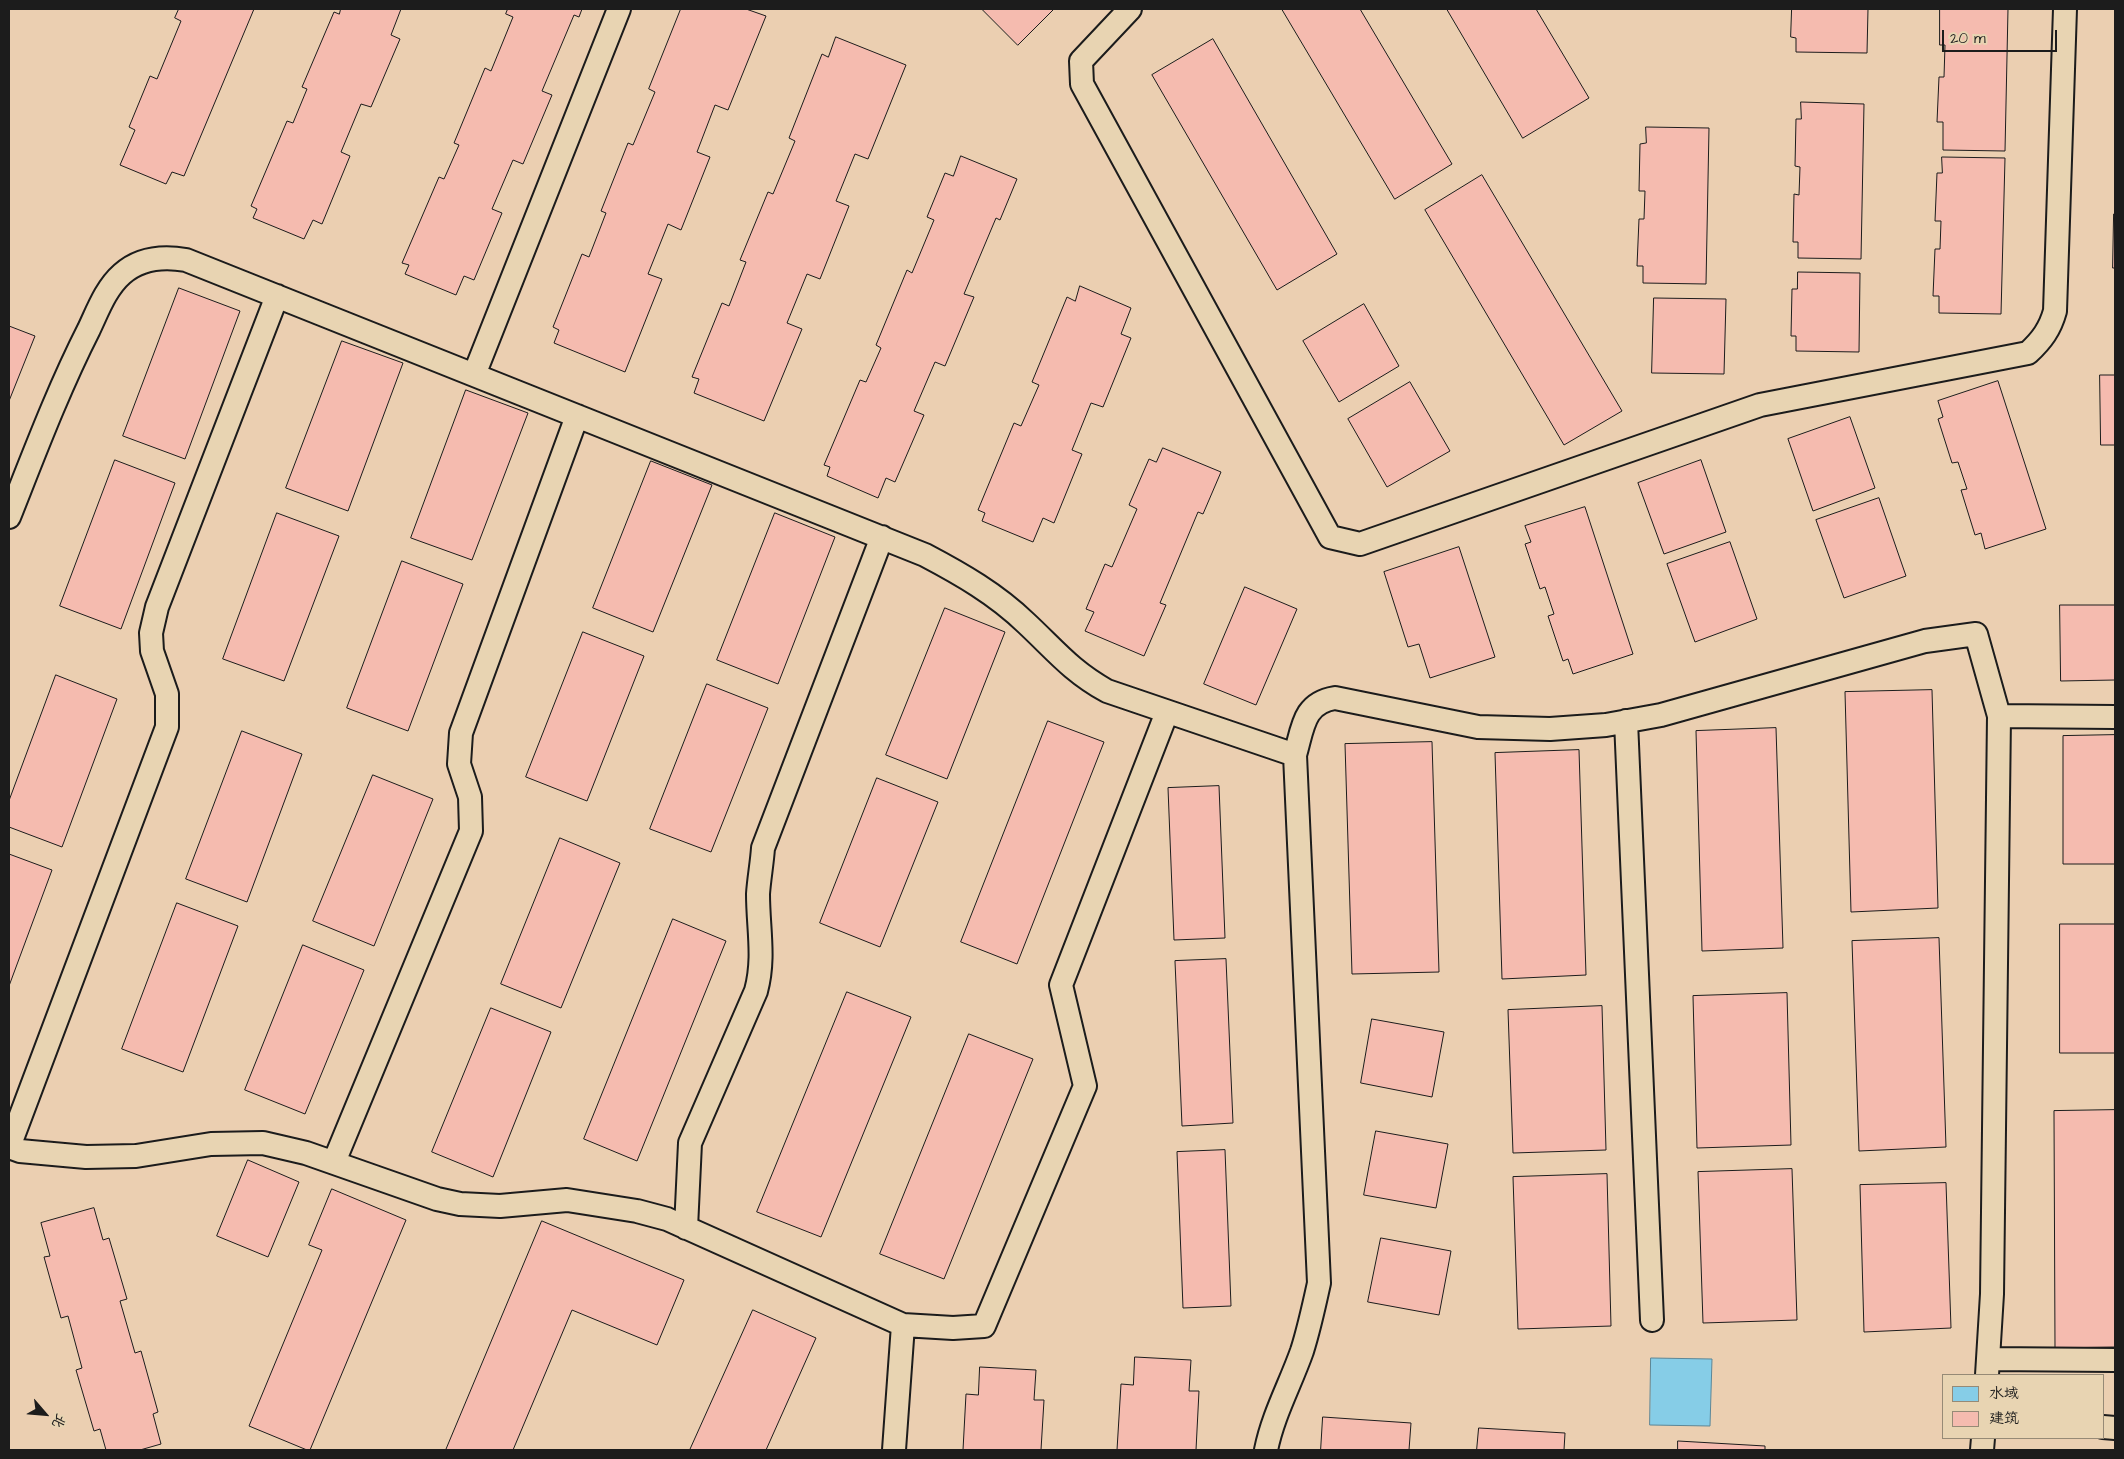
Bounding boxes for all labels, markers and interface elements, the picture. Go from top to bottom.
scale bar [1944,20,2059,52]
text: 20 m [1950,28,1986,49]
legend [1942,1374,2104,1439]
text: 水域 [1989,1383,2019,1404]
north arrow [20,1389,70,1439]
text: 建筑 [1989,1408,2019,1429]
text: 北 [46,1410,70,1432]

